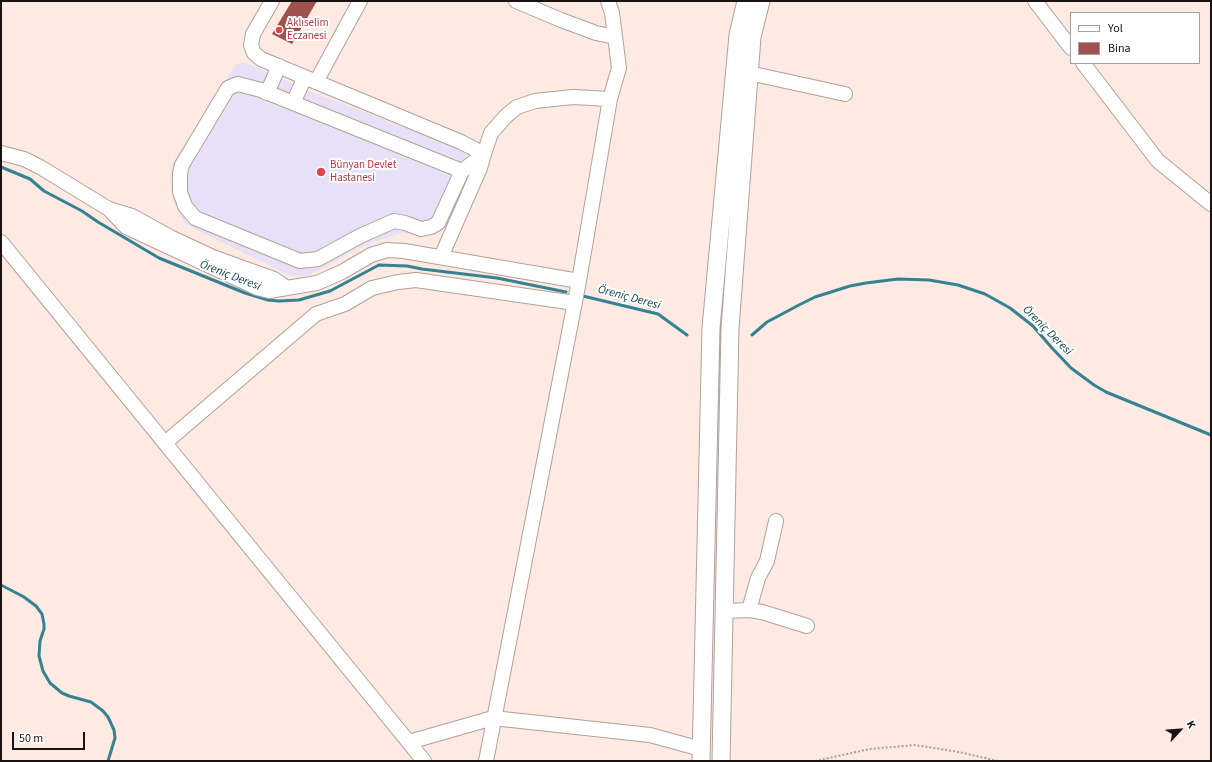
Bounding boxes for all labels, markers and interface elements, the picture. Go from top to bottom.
legend [1070,12,1200,64]
place label: Aklıselim Eczanesi [287,17,329,43]
text: Yol [1108,20,1123,37]
marker: Aklıselim Eczanesi [274,25,284,35]
text: Bina [1108,40,1131,57]
place label: Bünyan Devlet Hastanesi [330,159,396,185]
marker: Bünyan Devlet Hastanesi [315,166,327,178]
water label: Öreniç Deresi [197,258,263,294]
water label: Öreniç Deresi [596,283,662,313]
water label: Öreniç Deresi [1019,303,1075,359]
north arrow [1160,710,1200,750]
text: K [1183,718,1199,731]
scale bar [14,724,87,750]
text: 50 m [19,730,43,747]

